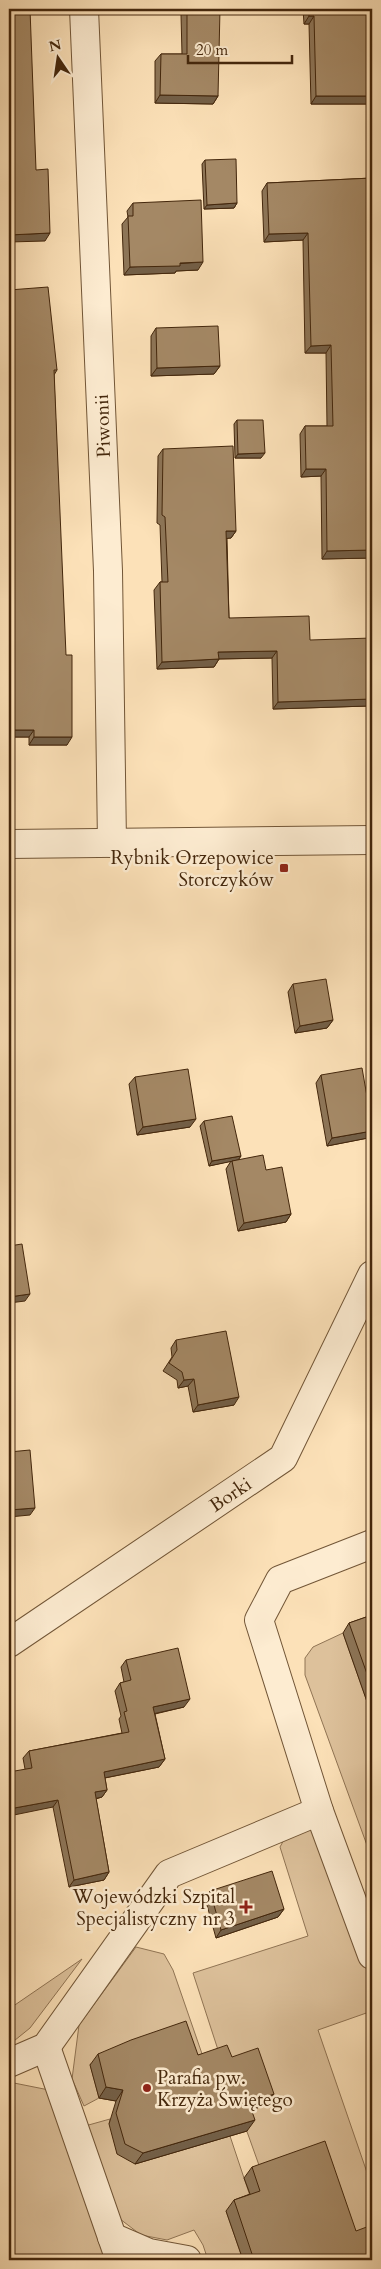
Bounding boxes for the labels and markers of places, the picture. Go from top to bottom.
place label: Rybnik Orzepowice Storczyków [110,845,274,893]
marker: Rybnik Orzepowice Storczyków [278,862,290,874]
place label: Wojewódzki Szpital Specjalistyczny nr 3 [72,1884,235,1932]
marker: Wojewódzki Szpital Specjalistyczny nr 3 [239,1900,253,1914]
place label: Parafia pw. Krzyża Świętego [157,2065,293,2113]
marker: Parafia pw. Krzyża Świętego [141,2082,153,2094]

